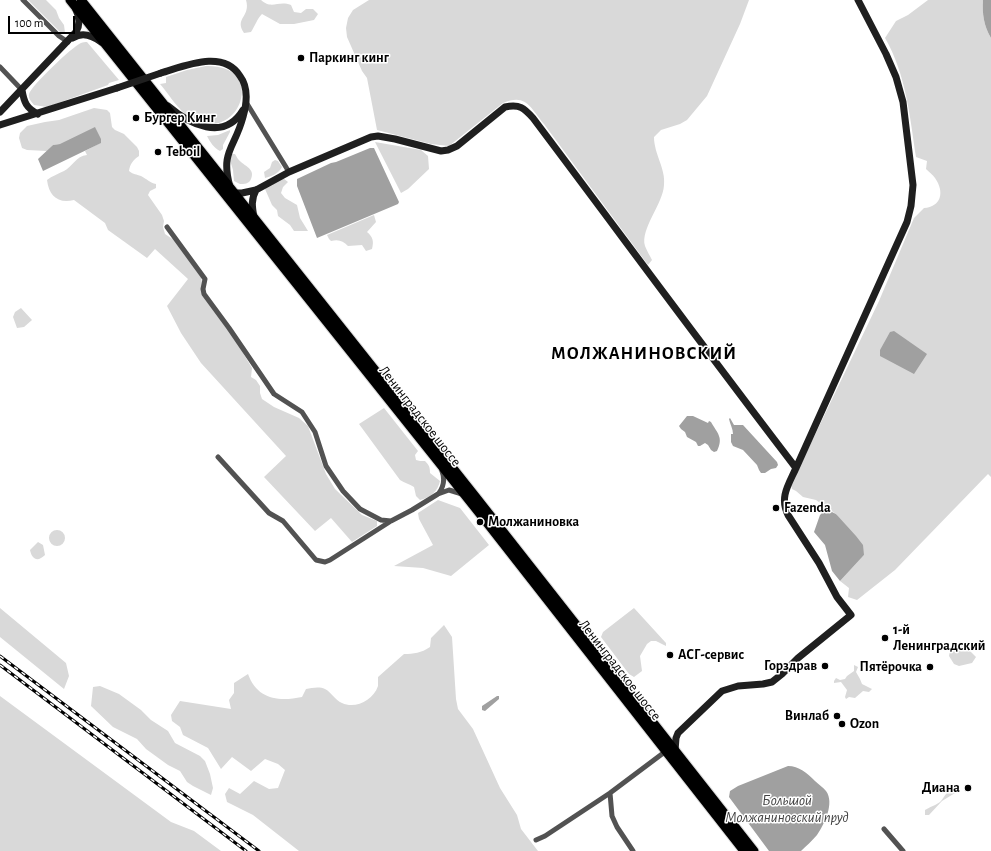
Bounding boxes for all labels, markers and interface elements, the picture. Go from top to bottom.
scale bar [10,8,77,34]
text: 100 m [15,17,43,29]
place label: Паркинг кинг [309,50,389,66]
marker: Паркинг кинг [296,53,306,63]
place label: Бургер Кинг [144,110,216,126]
marker: Бургер Кинг [131,113,141,123]
place label: Teboil [166,144,200,160]
marker: Teboil [153,147,163,157]
district label: МОЛЖАНИНОВСКИЙ [551,343,737,365]
street label: Ленинградское шоссе [375,362,465,470]
place label: Fazenda [784,500,831,516]
marker: Fazenda [771,503,781,513]
place label: Молжаниновка [488,514,579,530]
marker: Молжаниновка [475,517,485,527]
street label: Ленинградское шоссе [575,616,665,724]
place label: 1-й Ленинградский [893,622,985,654]
marker: 1-й Ленинградский [880,633,890,643]
place label: АСГ-сервис [678,647,744,663]
marker: АСГ-сервис [665,650,675,660]
place label: Горздрав [764,658,817,674]
place label: Пятёрочка [860,659,922,675]
marker: Горздрав [820,661,830,671]
marker: Пятёрочка [925,662,935,672]
place label: Винлаб [785,708,829,724]
marker: Винлаб [832,711,842,721]
place label: Ozon [850,716,879,732]
marker: Ozon [837,719,847,729]
place label: Диана [922,780,960,796]
marker: Диана [963,783,973,793]
water label: Большой Молжаниновский пруд [725,791,849,826]

